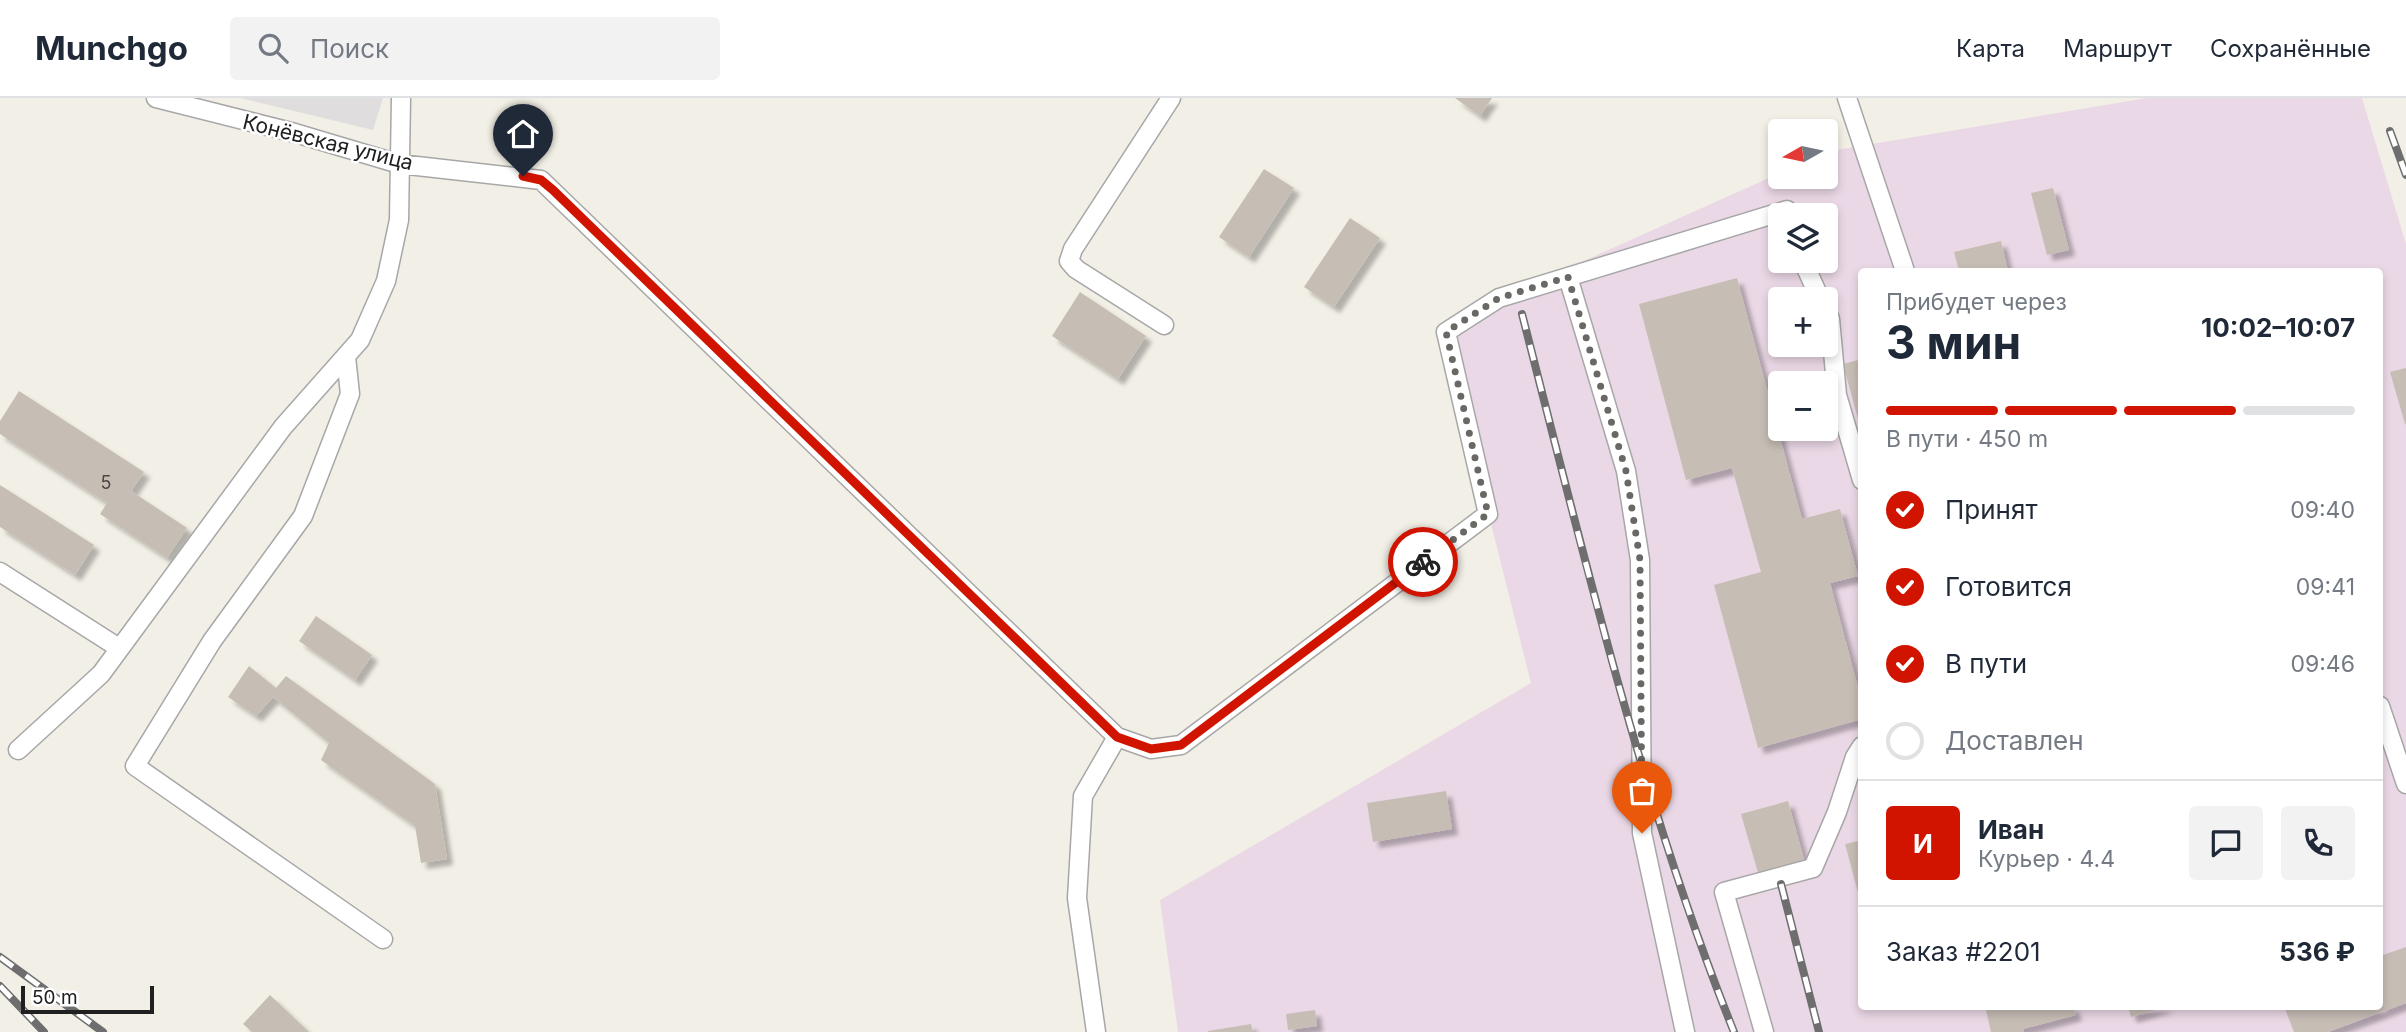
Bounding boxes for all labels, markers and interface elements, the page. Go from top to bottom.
search box [230,17,720,80]
text: Munchgo [35,28,188,68]
icon: search [254,29,292,67]
text: Поиск [310,33,389,64]
text: Карта [1956,34,2025,63]
text: Маршрут [2063,34,2172,63]
text: Сохранённые [2210,34,2371,63]
pin [493,104,553,176]
street label: Конёвская улица [240,109,416,175]
icon: home [504,115,542,153]
north arrow [1768,119,1838,189]
map controls [1768,119,1838,441]
button: layers [1768,203,1838,273]
button: + [1768,287,1838,357]
text: Прибудет через [1886,288,2067,316]
text: 10:02–10:07 [2201,312,2355,343]
text: 3 мин [1886,314,2021,370]
button: − [1768,371,1838,441]
text: В пути · 450 m [1886,425,2048,453]
house number: 5 [101,472,111,493]
icon: check [1886,491,1924,529]
text: Принят [1945,494,2038,525]
text: 09:40 [2290,496,2355,524]
courier [1388,527,1458,597]
icon: bike [1404,543,1442,581]
icon: check [1886,568,1924,606]
text: Готовится [1945,571,2072,602]
text: 09:41 [2296,573,2355,601]
icon: check [1886,645,1924,683]
text: В пути [1945,648,2027,679]
text: 09:46 [2290,650,2355,678]
text: Доставлен [1945,725,2084,756]
pin [1612,761,1672,833]
icon: bag [1623,772,1661,810]
button: chat [2189,806,2263,880]
button: phone [2281,806,2355,880]
text: Иван [1978,814,2044,845]
text: И [1913,828,1933,859]
text: Курьер · 4.4 [1978,845,2115,873]
text: Заказ #2201 [1886,936,2041,967]
text: 536 ₽ [2279,936,2355,967]
scale bar [21,983,154,1015]
text: 50 m [32,986,78,1009]

